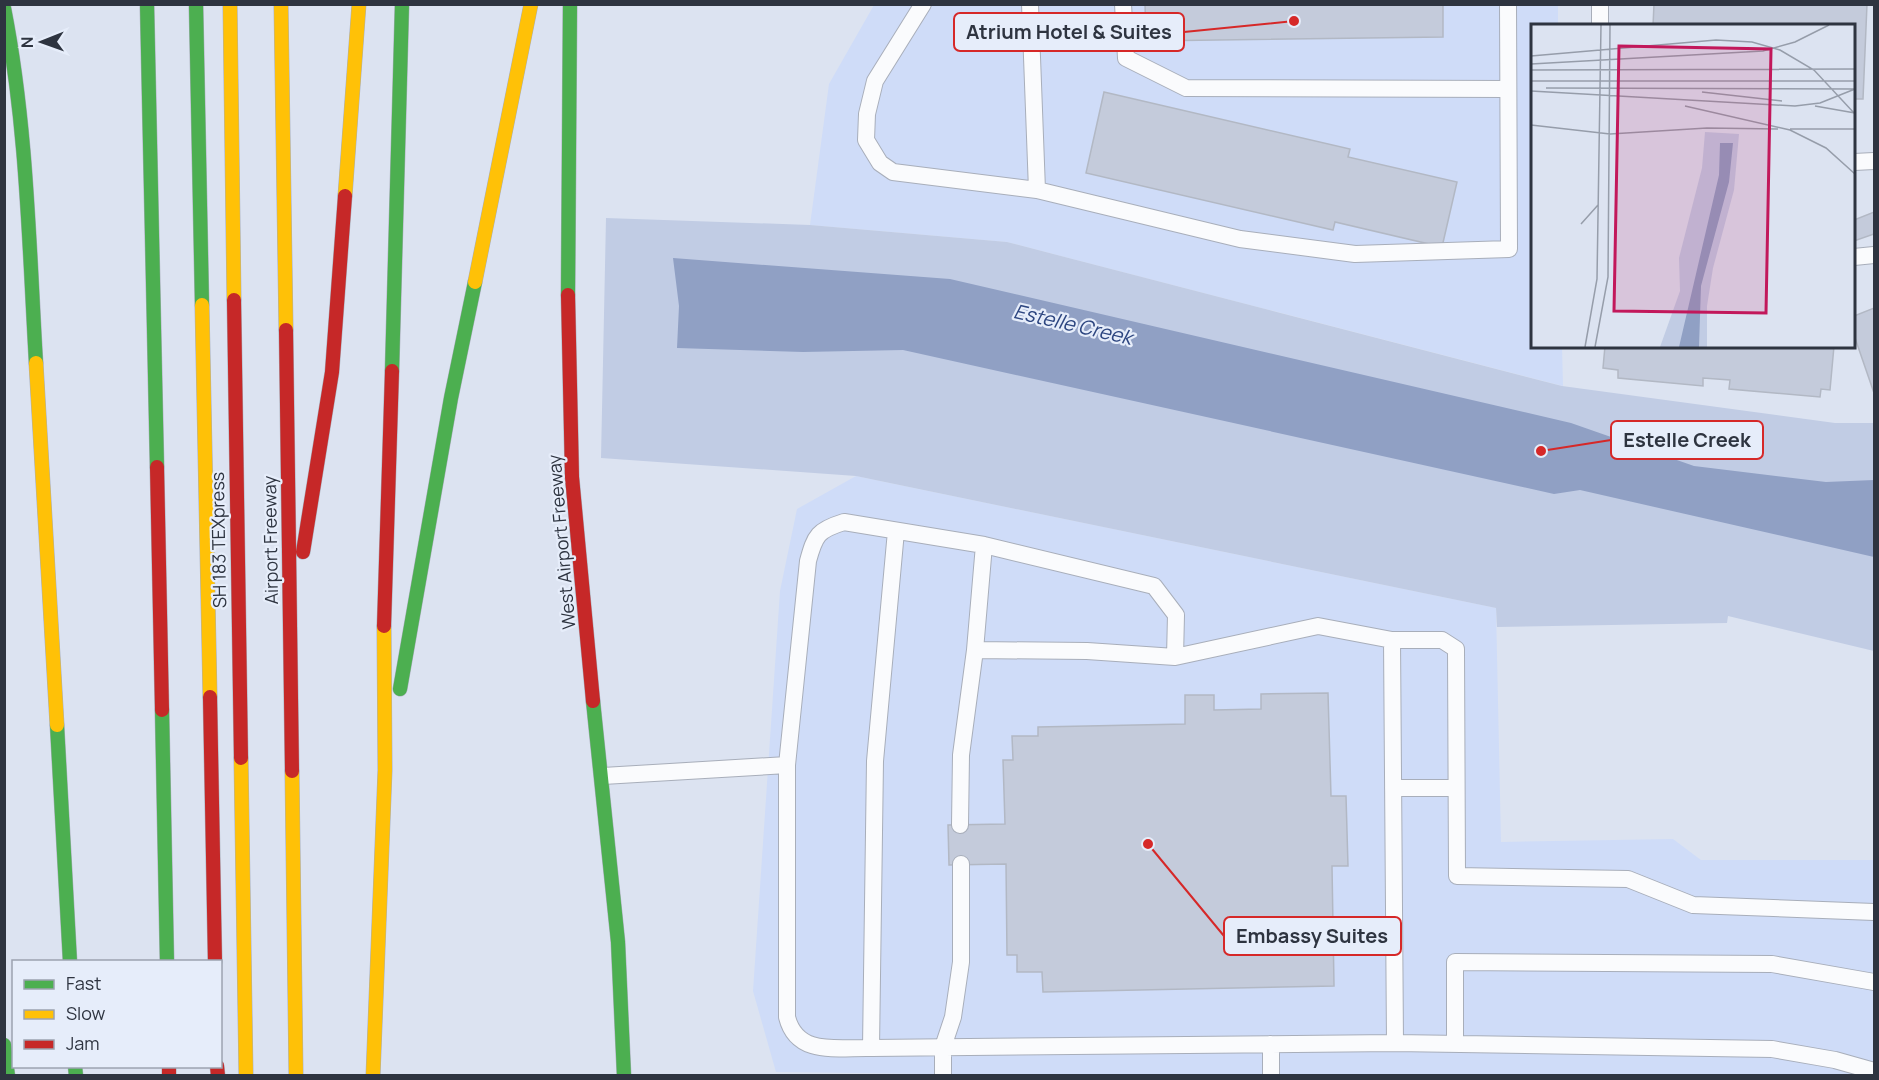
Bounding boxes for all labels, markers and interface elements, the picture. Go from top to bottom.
north arrow [12,12,72,72]
callout: Atrium Hotel & Suites [954,13,1184,51]
text: Atrium Hotel & Suites [966,18,1172,45]
inset map [1531,24,1855,348]
text: N [16,36,38,48]
water label: Estelle Creek [1011,297,1138,351]
callout: Estelle Creek [1611,421,1763,459]
text: Estelle Creek [1623,426,1752,453]
street label: West Airport Freeway [541,453,581,630]
street label: SH 183 TEXpress [205,472,231,608]
street label: Airport Freeway [257,475,283,605]
callout: Embassy Suites [1224,917,1401,955]
text: Embassy Suites [1236,922,1388,949]
legend [12,960,222,1068]
text: Fast [66,971,101,995]
text: Slow [66,1001,106,1025]
text: Jam [66,1031,100,1055]

